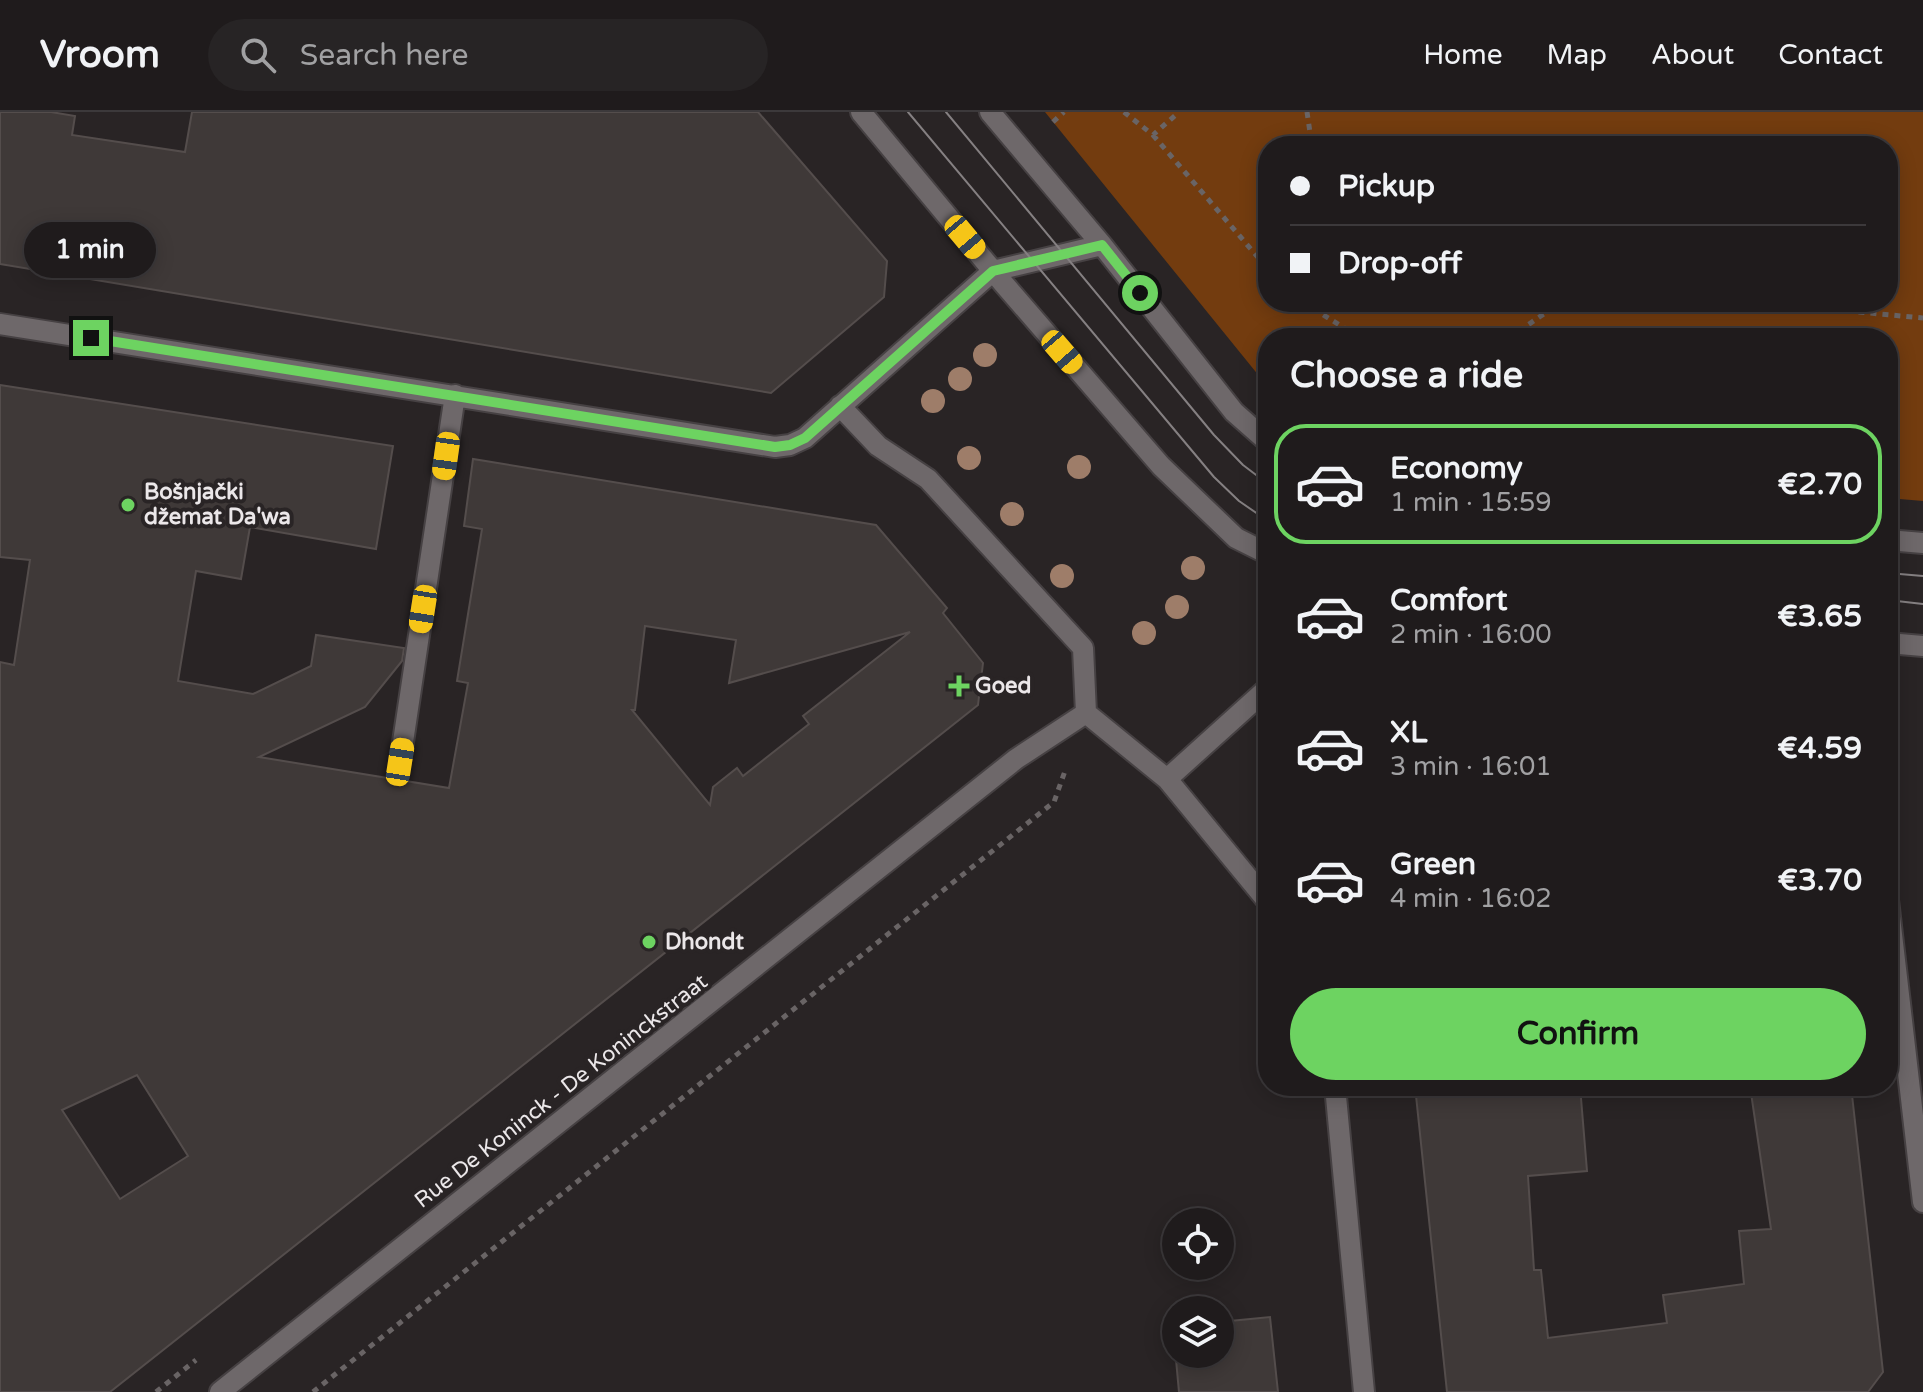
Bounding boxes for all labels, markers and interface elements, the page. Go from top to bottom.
search box [208,19,768,91]
text: Vroom [40,32,160,78]
icon: search [236,33,280,77]
text: Search here [300,37,468,74]
text: Home [1423,38,1503,72]
text: Map [1547,38,1607,72]
text: About [1651,38,1734,72]
text: Contact [1778,38,1883,72]
text: Pickup [1338,168,1435,205]
car [940,211,990,263]
callout: 1 min [25,222,157,278]
text: 1 min [55,234,125,265]
text: Drop-off [1338,245,1462,282]
route start [1122,275,1158,311]
route end [73,320,109,356]
car [1037,326,1087,378]
text: Choose a ride [1290,354,1523,397]
car [431,431,461,481]
icon: car [1294,448,1366,520]
text: Economy [1390,450,1523,487]
text: €2.70 [1778,466,1862,503]
place label: Bošnjački džemat Da'wa [144,479,291,530]
text: 1 min · 15:59 [1390,487,1552,518]
marker: Bošnjački džemat Da'wa [119,496,137,514]
icon: car [1294,580,1366,652]
text: Comfort [1390,582,1508,619]
car [407,583,439,635]
text: €3.65 [1777,598,1862,635]
text: 2 min · 16:00 [1390,619,1552,650]
place label: Goed [975,673,1031,699]
marker: Goed [950,677,968,695]
icon: car [1294,712,1366,784]
text: XL [1390,714,1427,751]
text: €4.59 [1777,730,1862,767]
car [384,736,416,788]
text: 3 min · 16:01 [1390,751,1552,782]
icon: car [1294,844,1366,916]
text: Green [1390,846,1476,883]
text: €3.70 [1778,862,1862,899]
text: 4 min · 16:02 [1390,883,1552,914]
place label: Dhondt [665,929,744,955]
marker: Dhondt [640,933,658,951]
street label: Rue De Koninck - De Koninckstraat [409,969,713,1213]
button: Confirm [1290,988,1866,1080]
map controls [1162,1208,1234,1368]
button: locate [1162,1208,1234,1280]
button: layers [1162,1296,1234,1368]

